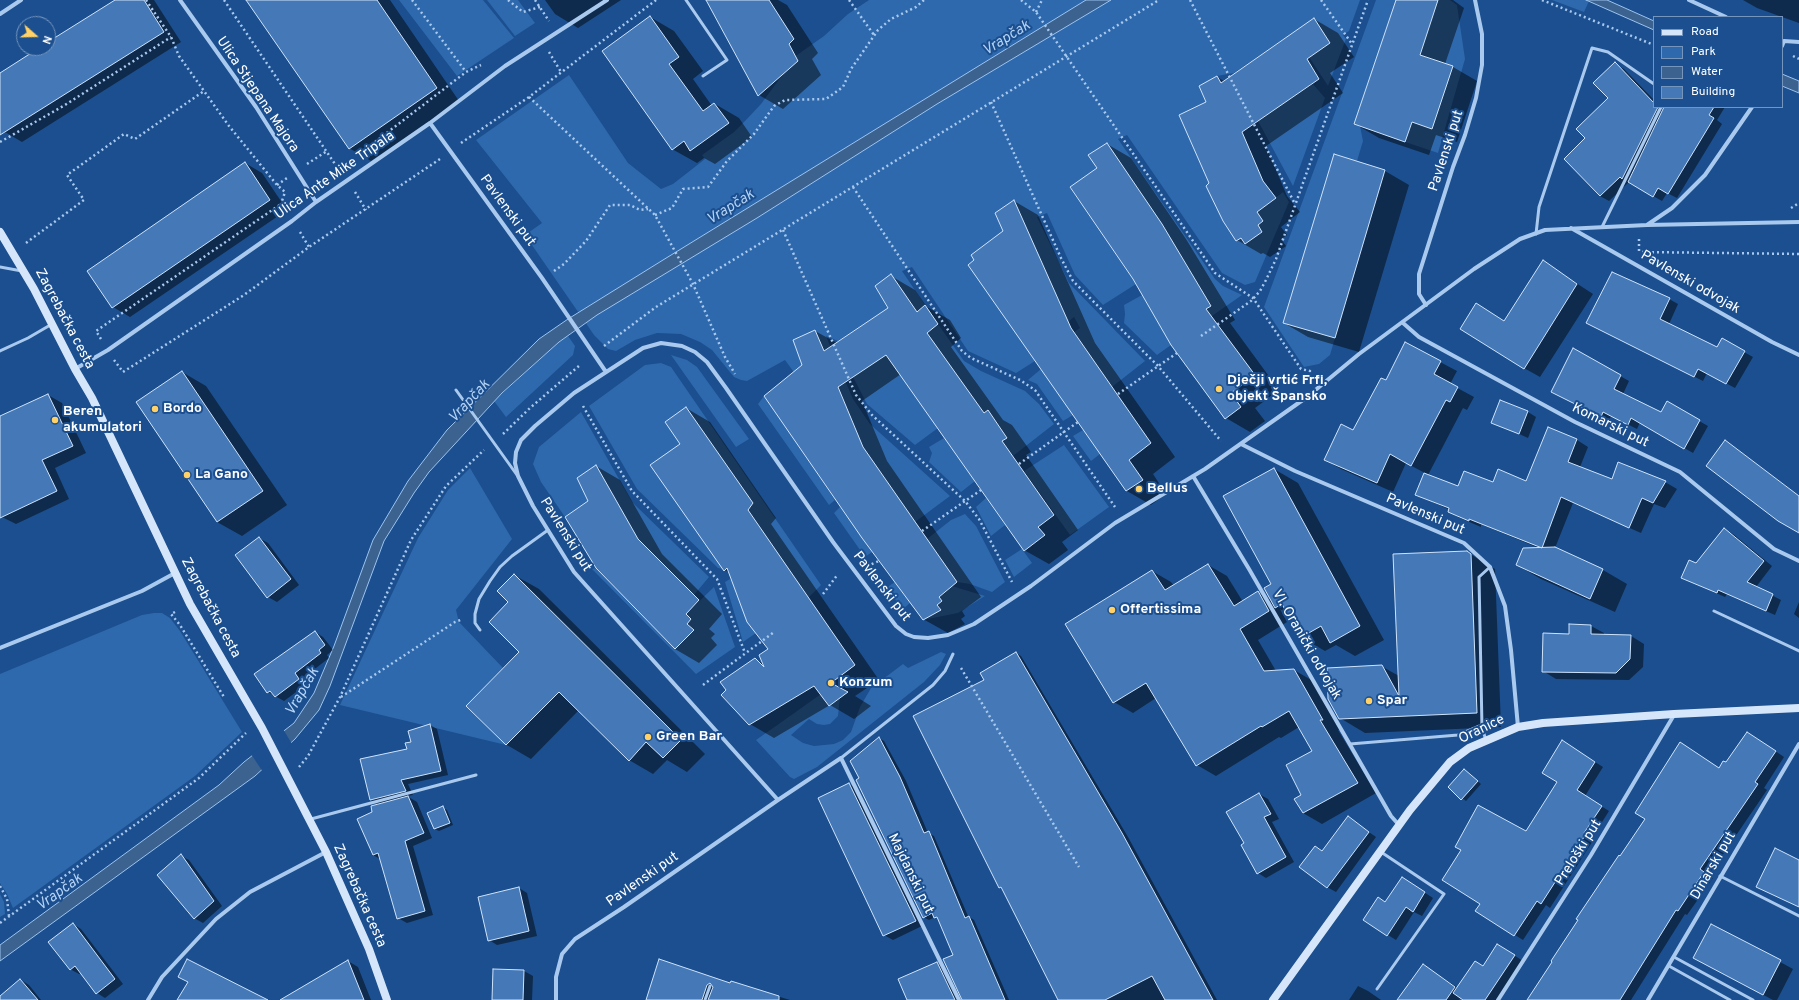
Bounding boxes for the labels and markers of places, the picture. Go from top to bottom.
place label: Dječji vrtić Frfi, objekt Špansko [1227,373,1327,406]
marker: Dječji vrtić Frfi, objekt Špansko [1214,384,1224,394]
place label: Bordo [163,401,202,417]
place label: Beren akumulatori [63,404,142,436]
marker: Bordo [150,404,160,414]
marker: Beren akumulatori [50,415,60,425]
place label: La Gano [195,467,248,483]
marker: La Gano [182,470,192,480]
place label: Bellus [1147,481,1188,497]
marker: Bellus [1134,484,1144,494]
place label: Offertissima [1120,602,1201,618]
marker: Offertissima [1107,605,1117,615]
place label: Konzum [839,675,893,691]
marker: Konzum [826,678,836,688]
place label: Spar [1377,693,1407,709]
marker: Spar [1364,696,1374,706]
place label: Green Bar [656,729,722,745]
marker: Green Bar [643,732,653,742]

